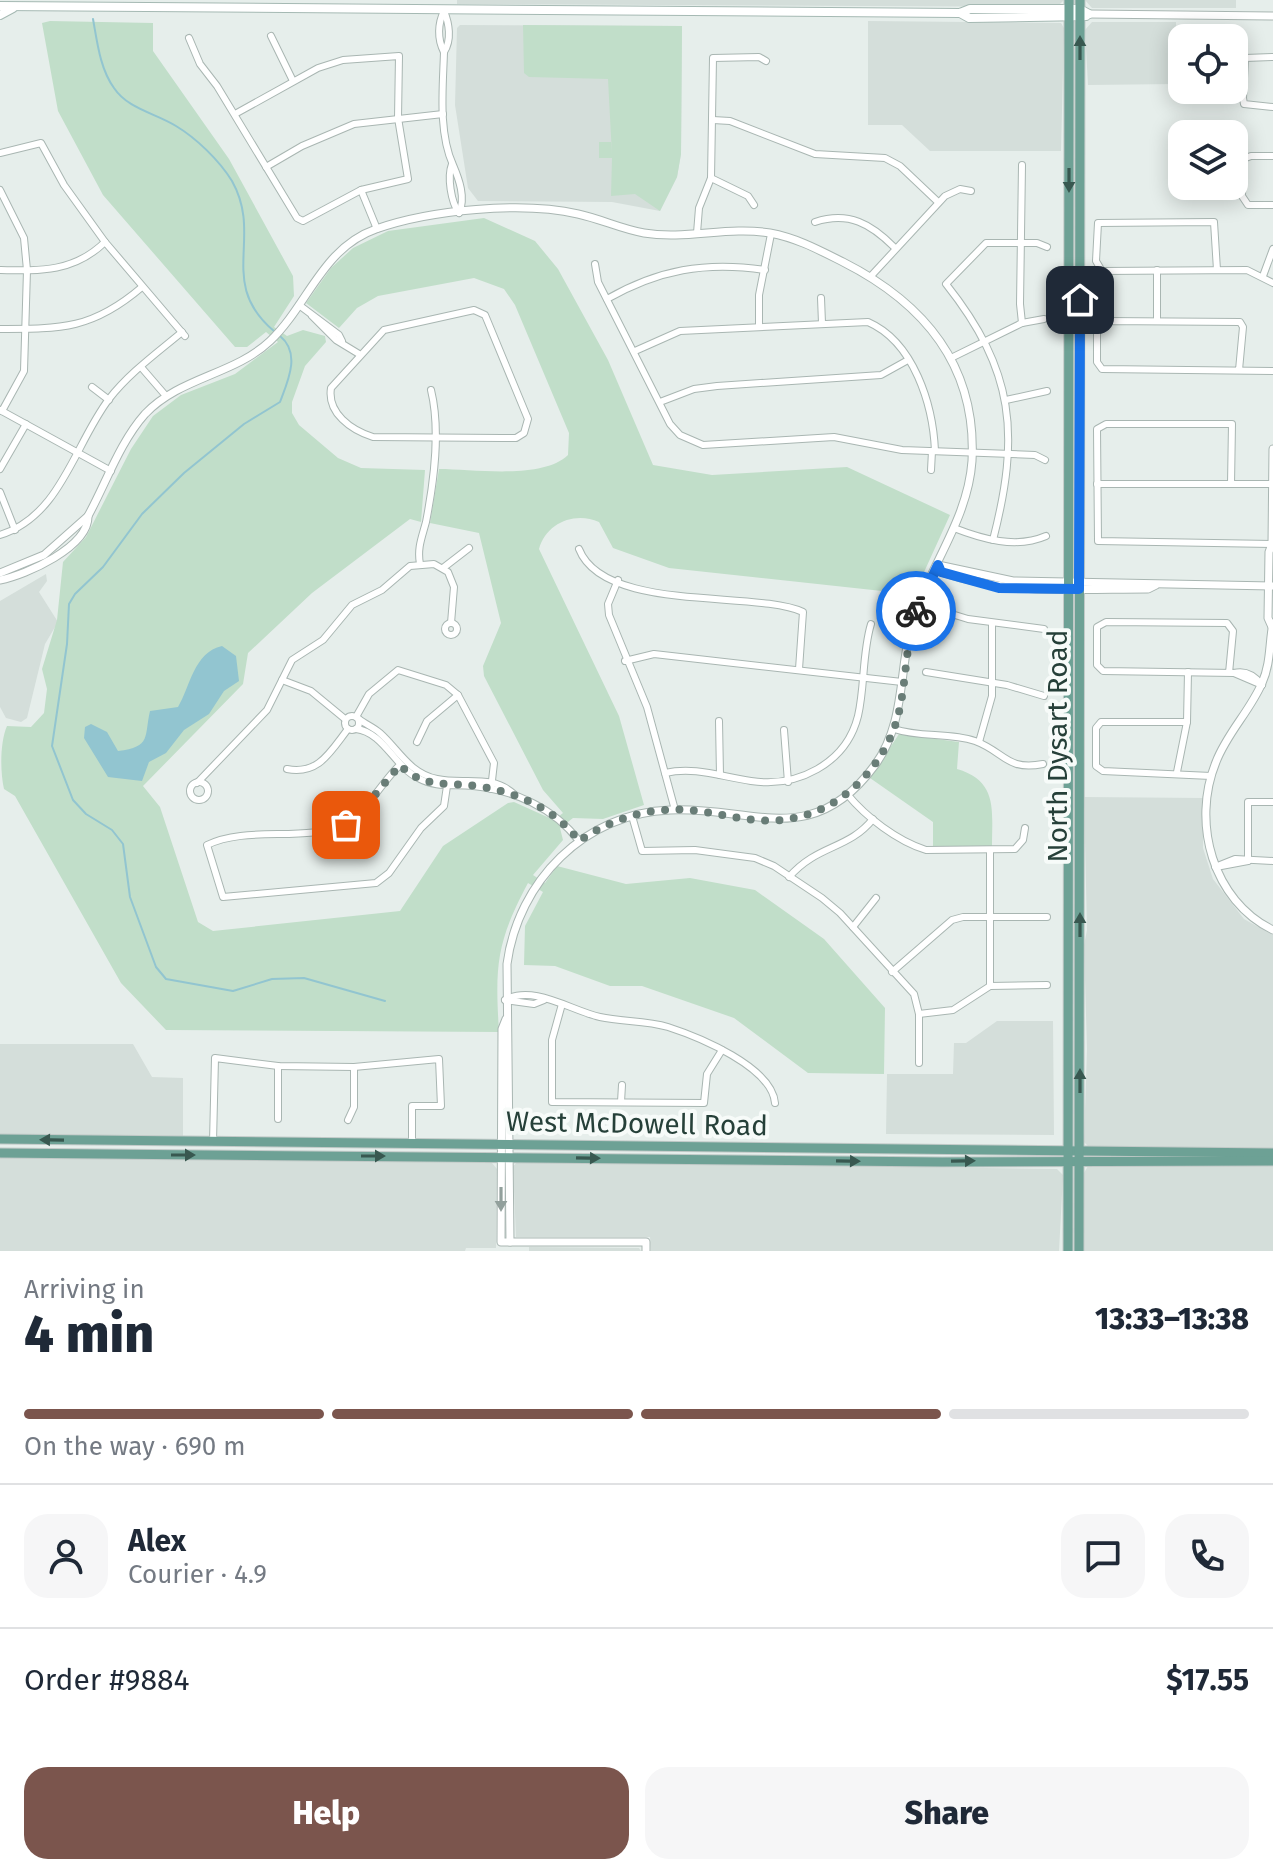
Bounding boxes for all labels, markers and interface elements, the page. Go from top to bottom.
map controls [1168,24,1248,200]
button: locate [1168,24,1248,104]
one-way arrow [1074,35,1086,60]
button: layers [1168,120,1248,200]
one-way arrow [1063,168,1075,193]
pin [1046,266,1114,334]
icon: home [1058,278,1102,322]
courier [876,571,956,651]
icon: bike [894,589,938,633]
street label: North Dysart Road [1041,630,1074,862]
pin [312,791,380,859]
icon: bag [324,803,368,847]
one-way arrow [1074,912,1086,937]
one-way arrow [1074,1068,1086,1093]
street label: West McDowell Road [506,1105,768,1142]
one-way arrow [39,1134,64,1146]
one-way arrow [171,1149,196,1161]
one-way arrow [361,1150,386,1162]
one-way arrow [576,1152,601,1164]
one-way arrow [836,1154,861,1167]
one-way arrow [951,1155,976,1167]
one-way arrow [495,1187,507,1212]
text: Arriving in [24,1274,145,1305]
text: 13:33–13:38 [1095,1301,1249,1337]
text: 4 min [24,1303,154,1366]
text: On the way · 690 m [24,1431,246,1462]
button: person [24,1514,108,1598]
button: chat [1061,1514,1145,1598]
button: phone [1165,1514,1249,1598]
text: Alex [128,1523,186,1559]
text: Courier · 4.9 [128,1559,267,1590]
text: Order #9884 [24,1662,190,1698]
text: $17.55 [1166,1662,1249,1698]
button: Help [24,1767,629,1859]
button: Share [645,1767,1249,1859]

